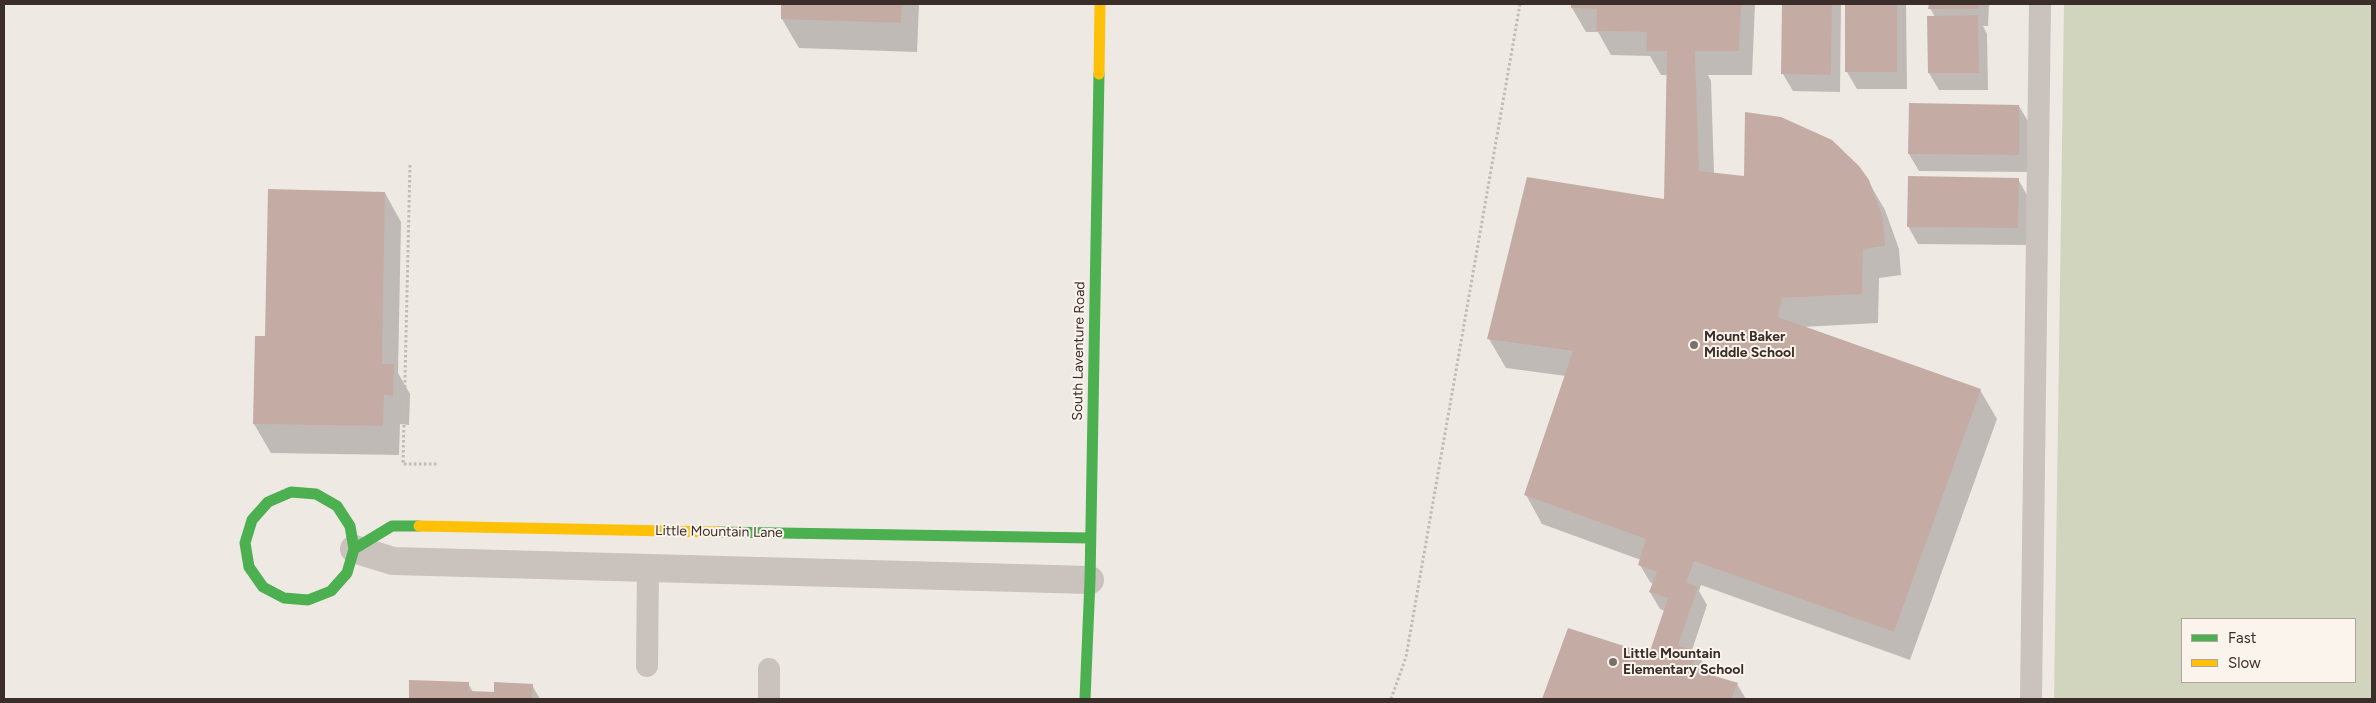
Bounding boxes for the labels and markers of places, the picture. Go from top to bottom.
place label: Mount Baker Middle School [1704,329,1795,362]
marker: Mount Baker Middle School [1688,339,1700,351]
place label: Little Mountain Elementary School [1623,646,1744,679]
marker: Little Mountain Elementary School [1607,656,1619,668]

